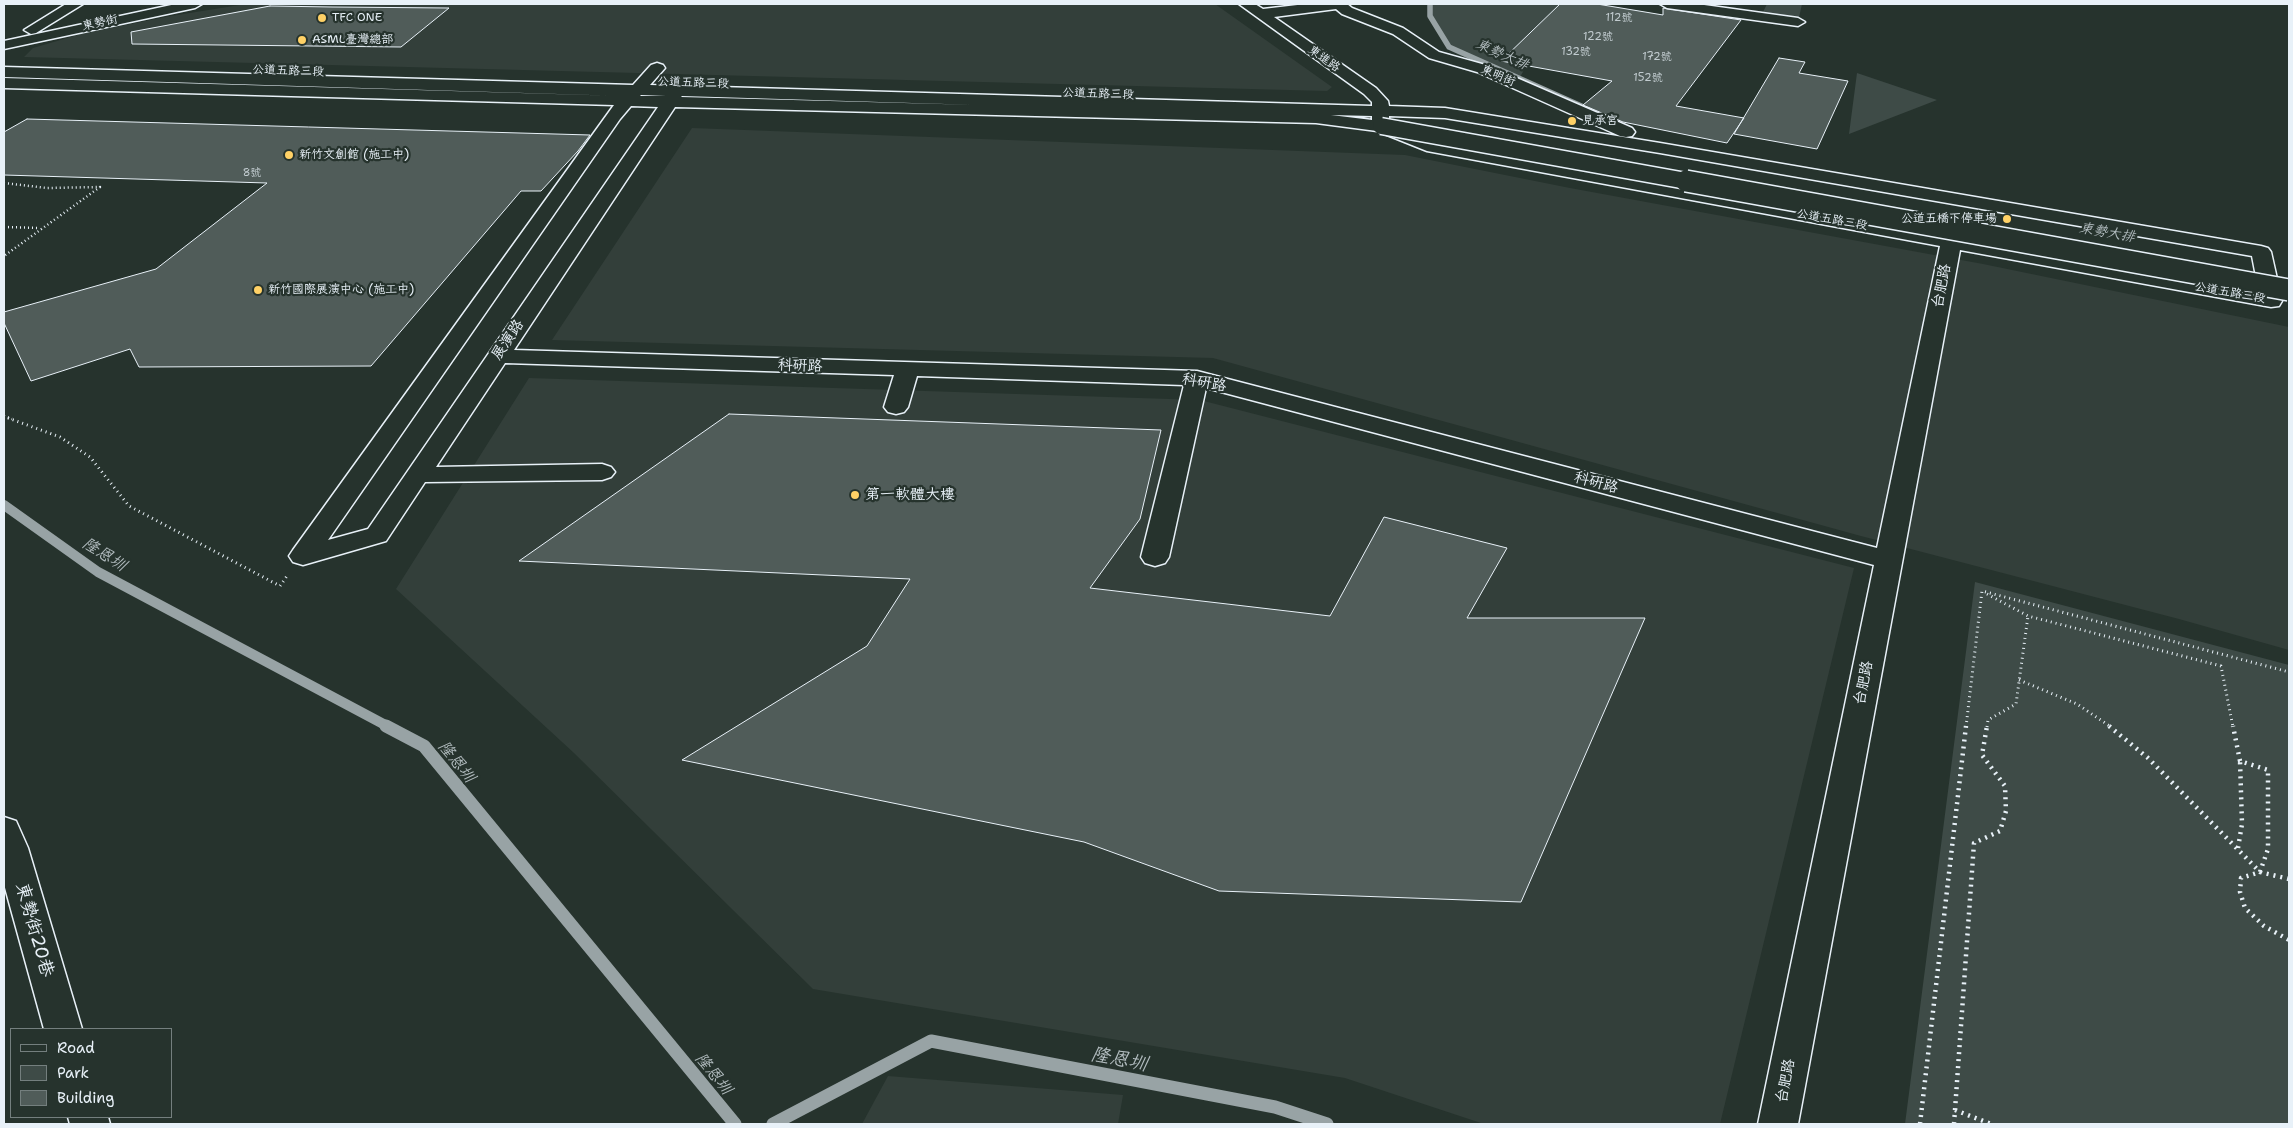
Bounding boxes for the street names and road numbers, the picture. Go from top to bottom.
street label: 東勢街 [81,12,119,34]
street label: 東進路 [1305,43,1343,75]
street label: 東明街 [1479,62,1517,90]
street label: 公道五路三段 [252,63,324,79]
street label: 公道五路三段 [657,75,729,91]
street label: 公道五路三段 [1062,86,1134,102]
street label: 公道五路三段 [1795,207,1869,233]
street label: 台肥路 [1929,262,1955,310]
street label: 公道五路三段 [2193,280,2267,306]
street label: 展演路 [488,316,528,364]
street label: 科研路 [777,356,823,376]
street label: 科研路 [1180,370,1228,396]
street label: 科研路 [1572,468,1620,498]
street label: 台肥路 [1851,659,1877,707]
street label: 東勢街20巷 [10,881,58,979]
street label: 台肥路 [1773,1057,1799,1105]

